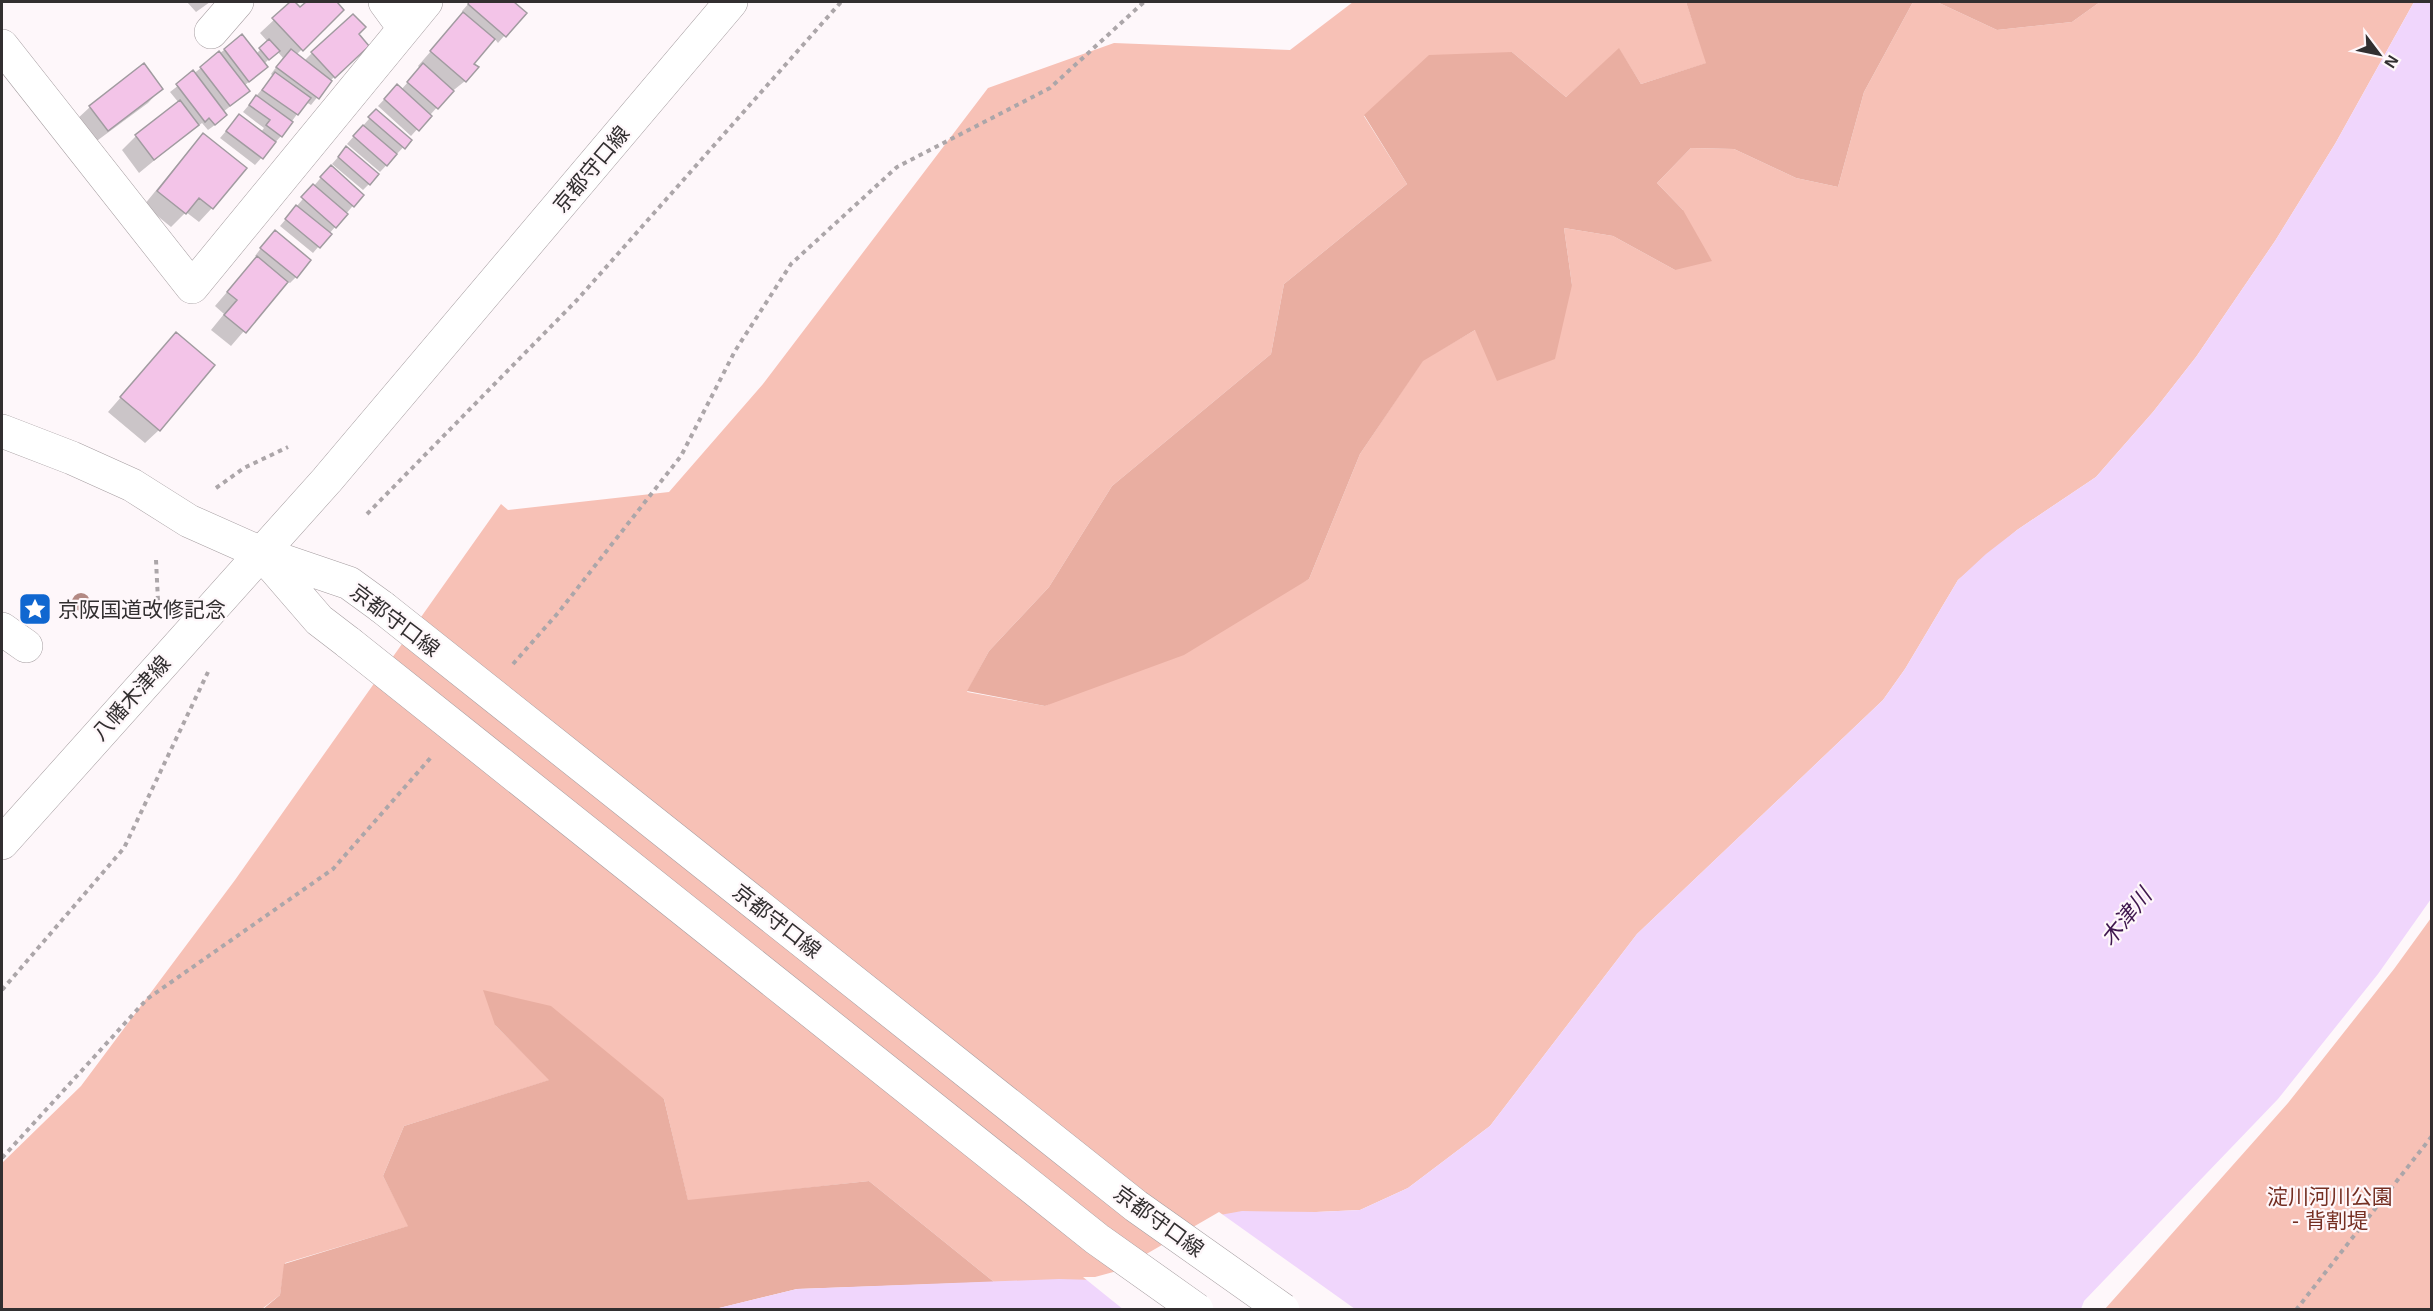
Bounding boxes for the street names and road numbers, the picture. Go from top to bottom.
street label: 京都守口線 [548,121,634,217]
street label: 京都守口線 [346,579,444,661]
street label: 八幡木津線 [87,651,175,745]
street label: 京都守口線 [729,880,825,962]
street label: 京都守口線 [1110,1181,1208,1261]

